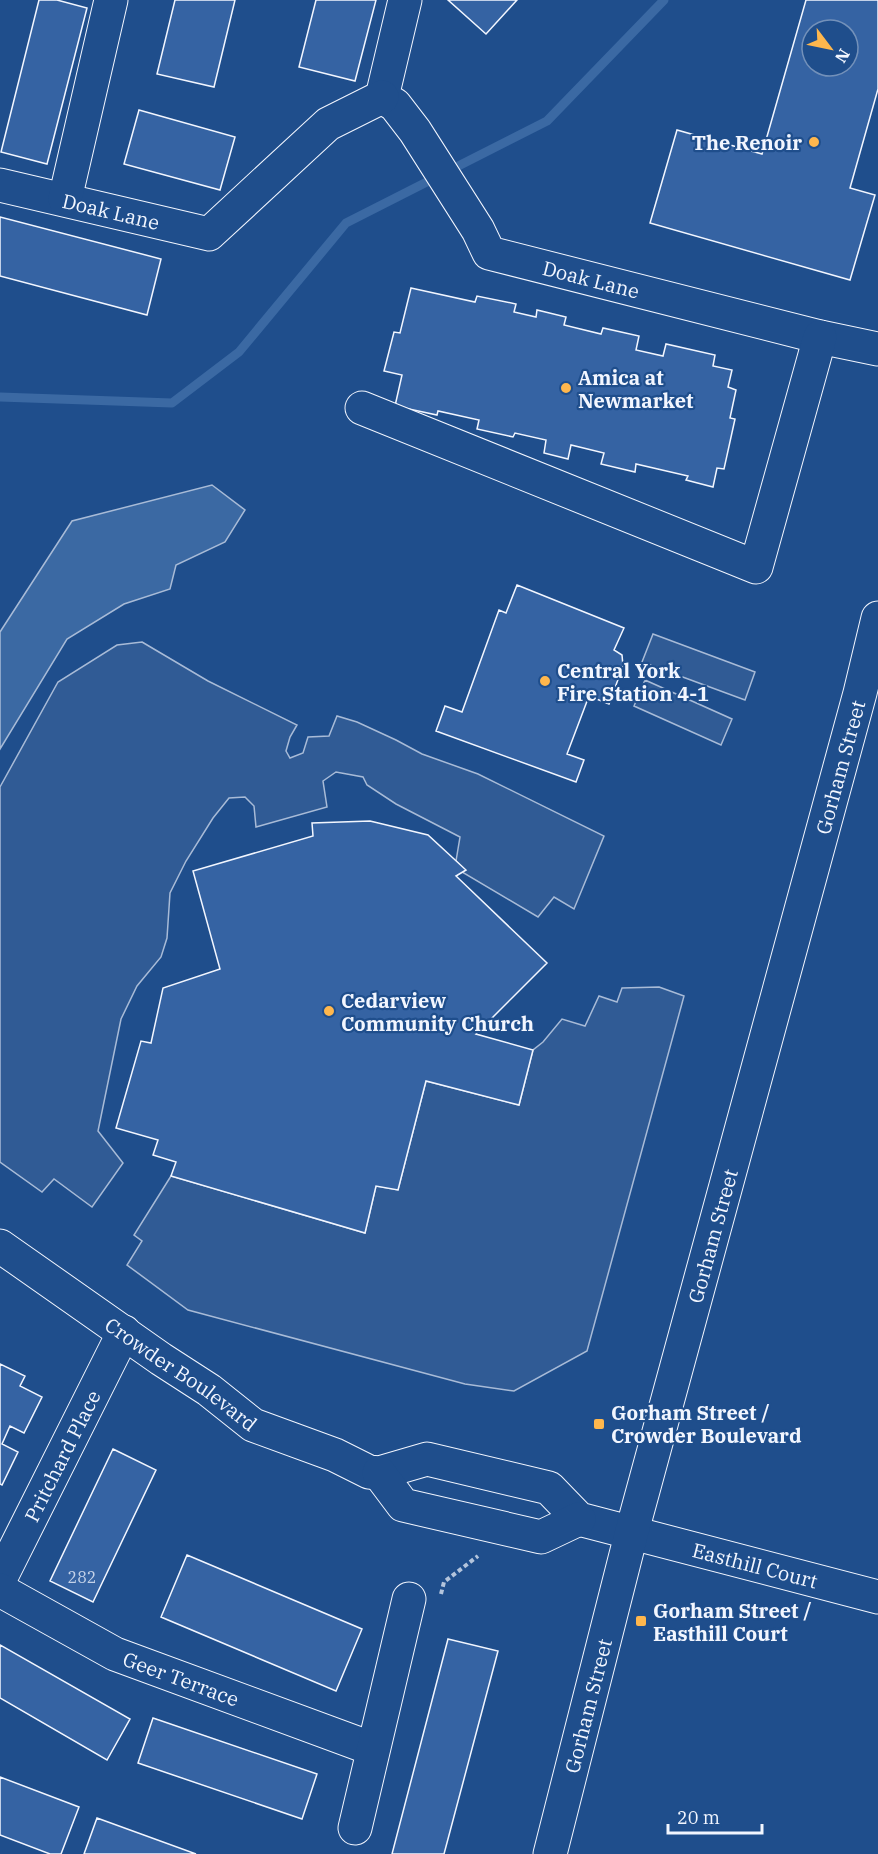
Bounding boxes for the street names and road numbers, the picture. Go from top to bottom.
street label: Doak Lane [60,187,162,235]
street label: Doak Lane [540,254,643,304]
street label: Gorham Street [809,697,871,837]
street label: Gorham Street [681,1166,743,1306]
street label: Crowder Boulevard [100,1311,263,1437]
street label: Pritchard Place [17,1385,106,1526]
street label: Easthill Court [690,1536,821,1594]
street label: Gorham Street [558,1636,618,1776]
street label: Geer Terrace [119,1645,243,1712]

